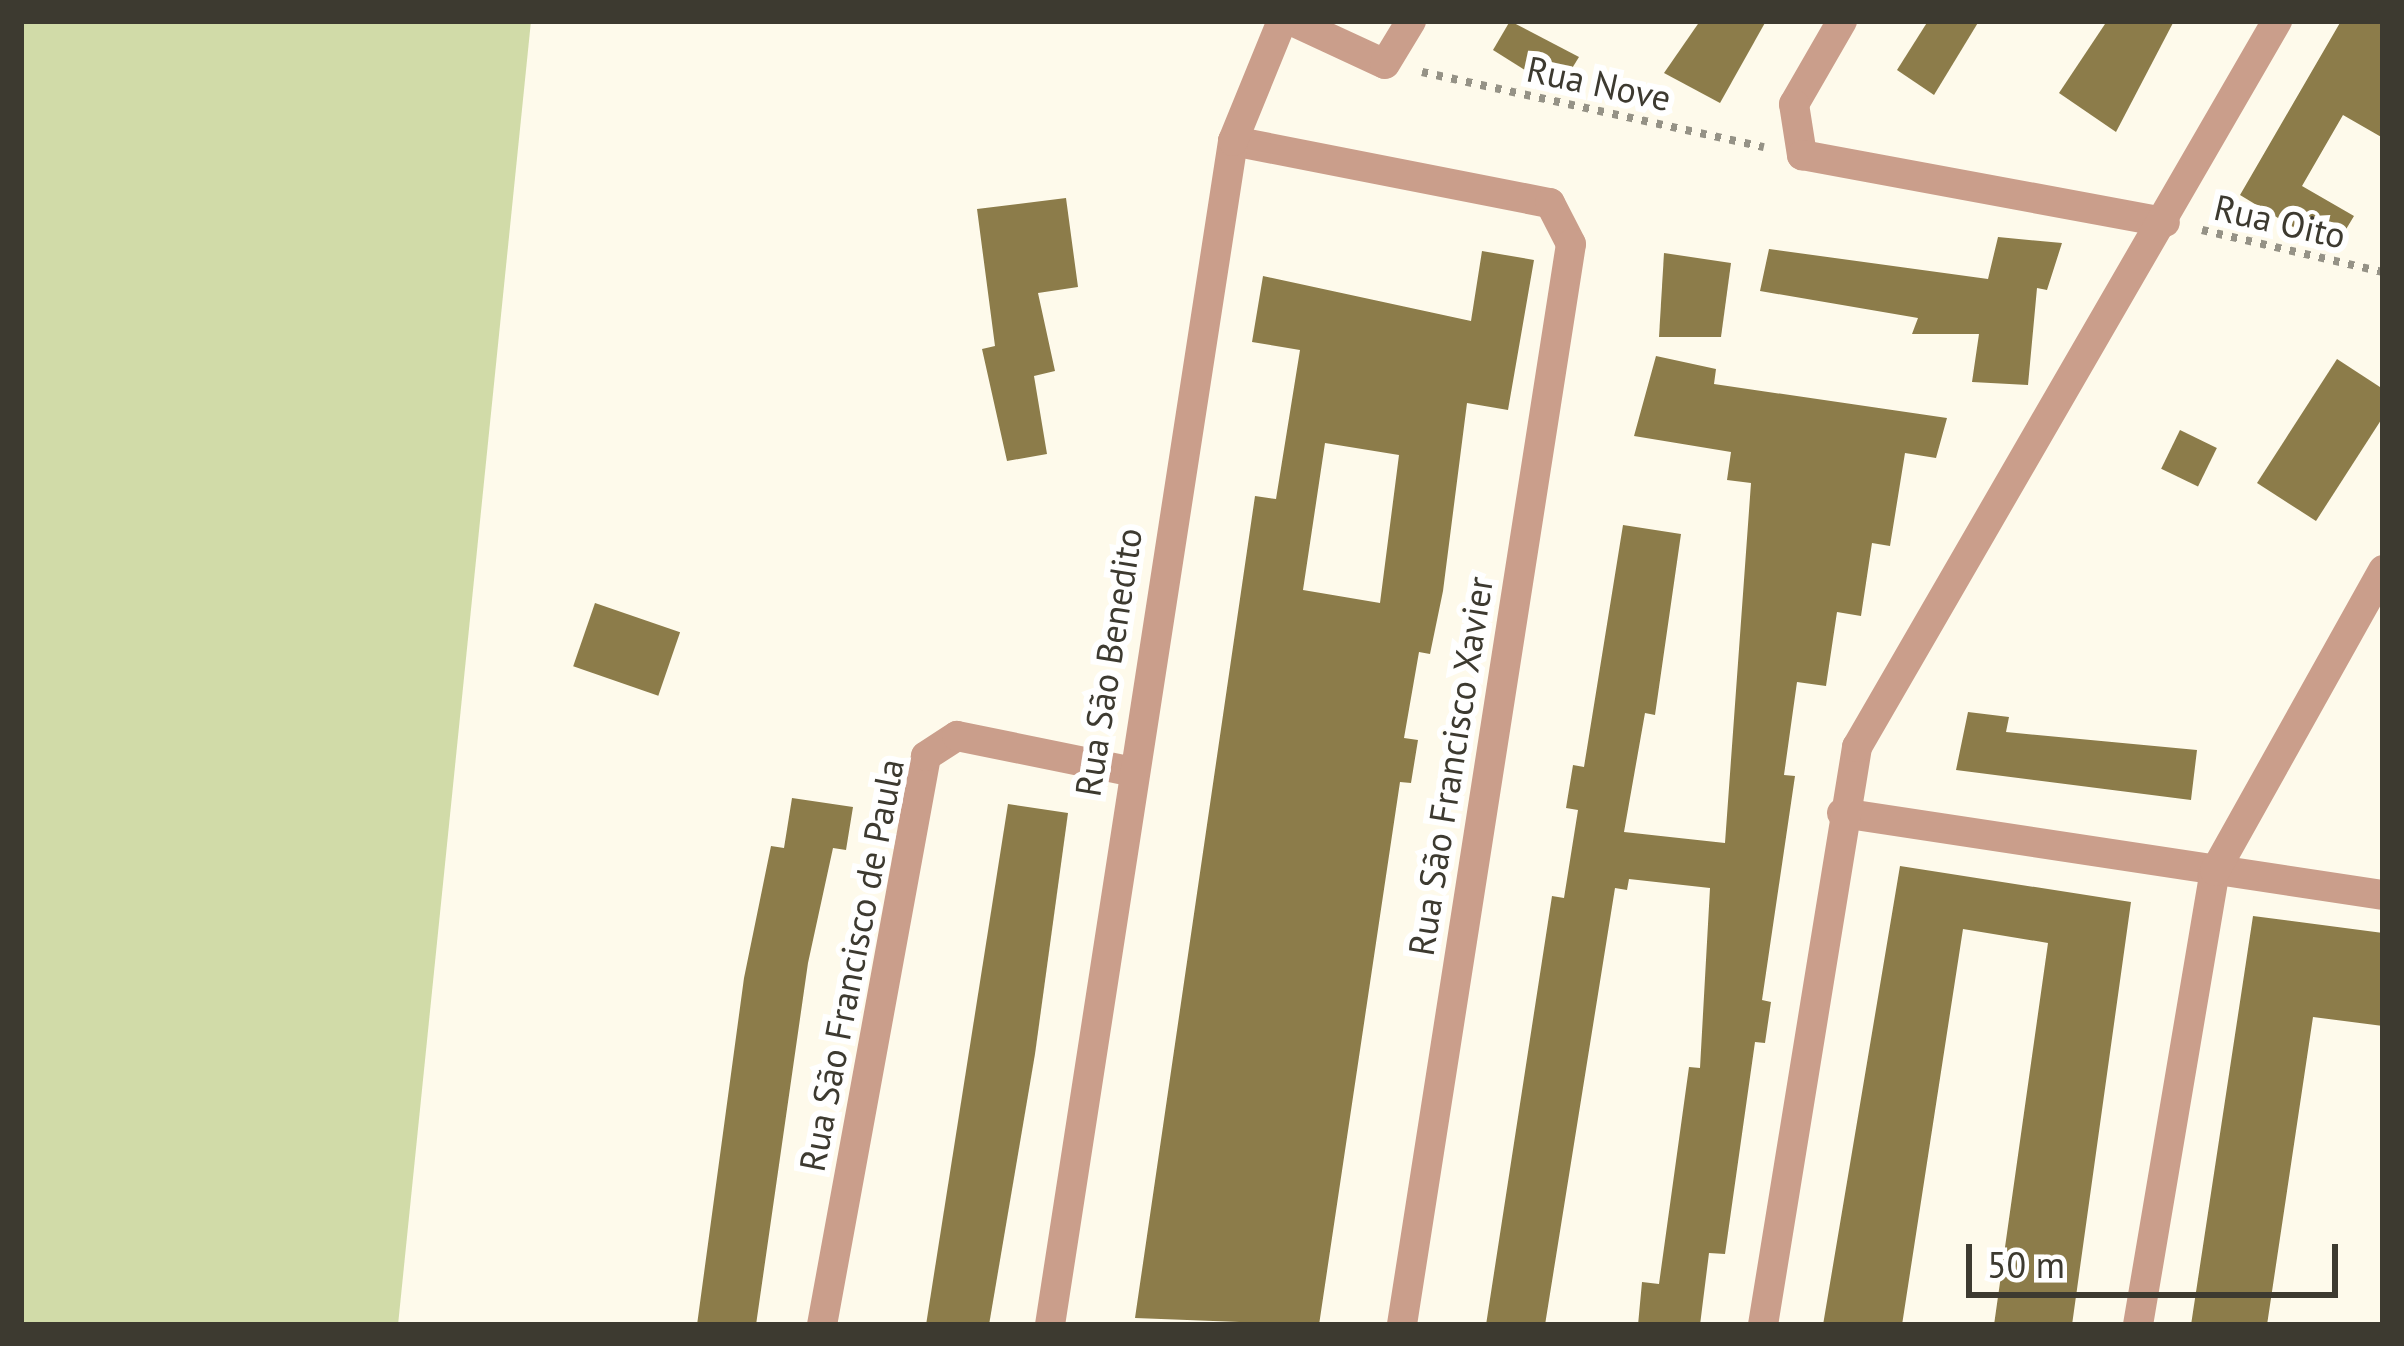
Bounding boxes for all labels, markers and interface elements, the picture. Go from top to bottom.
street label: Rua Nove [1523,47,1675,119]
street label: Rua Oito [2210,185,2350,257]
street label: Rua São Benedito [1065,525,1151,799]
street label: Rua São Francisco Xavier [1399,573,1501,959]
street label: Rua São Francisco de Paula [790,755,912,1175]
scale bar [1972,1220,2344,1294]
text: 50 m [1987,1241,2065,1288]

